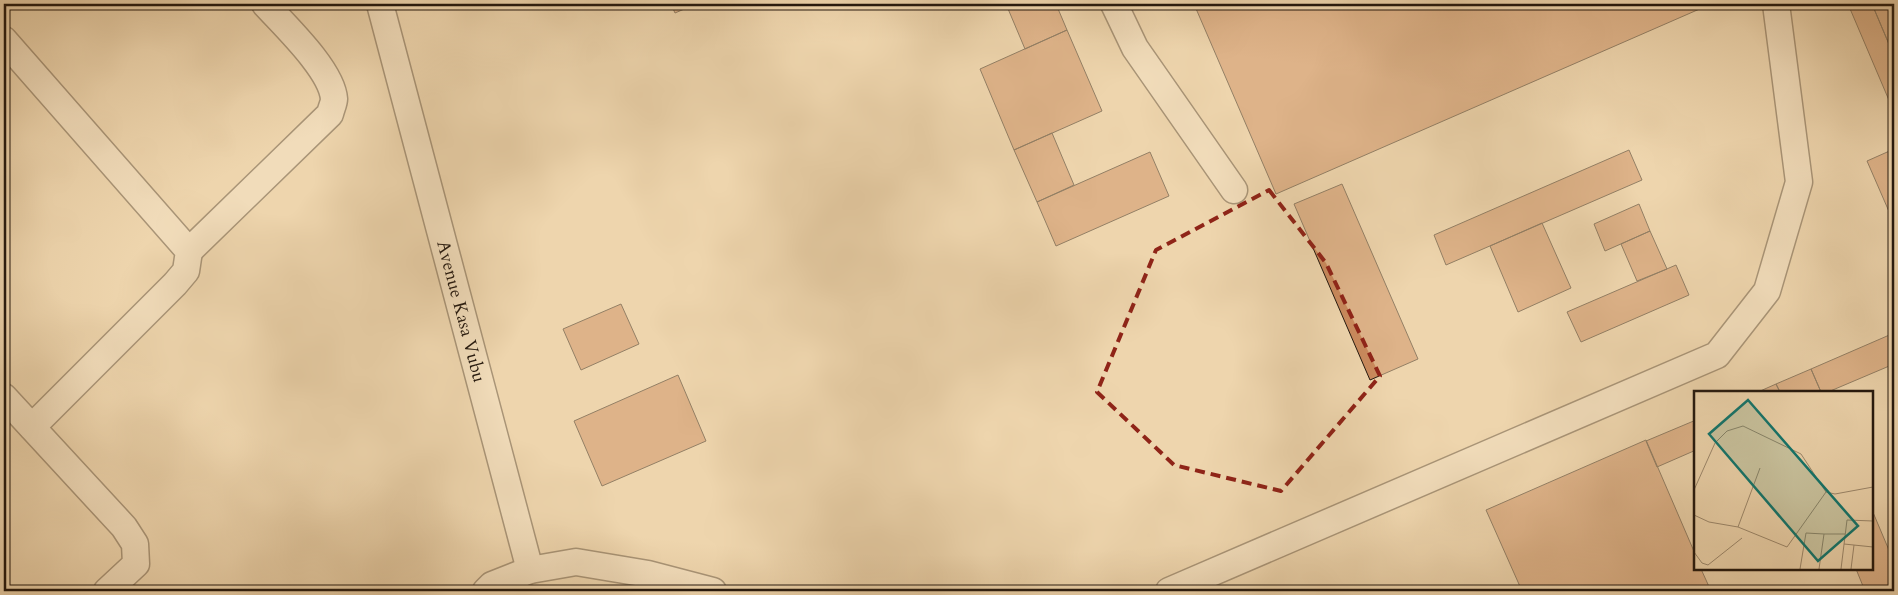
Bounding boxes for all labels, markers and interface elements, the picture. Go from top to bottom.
street label: Avenue Kasa Vubu [430,238,492,385]
inset map [1694,391,1873,570]

